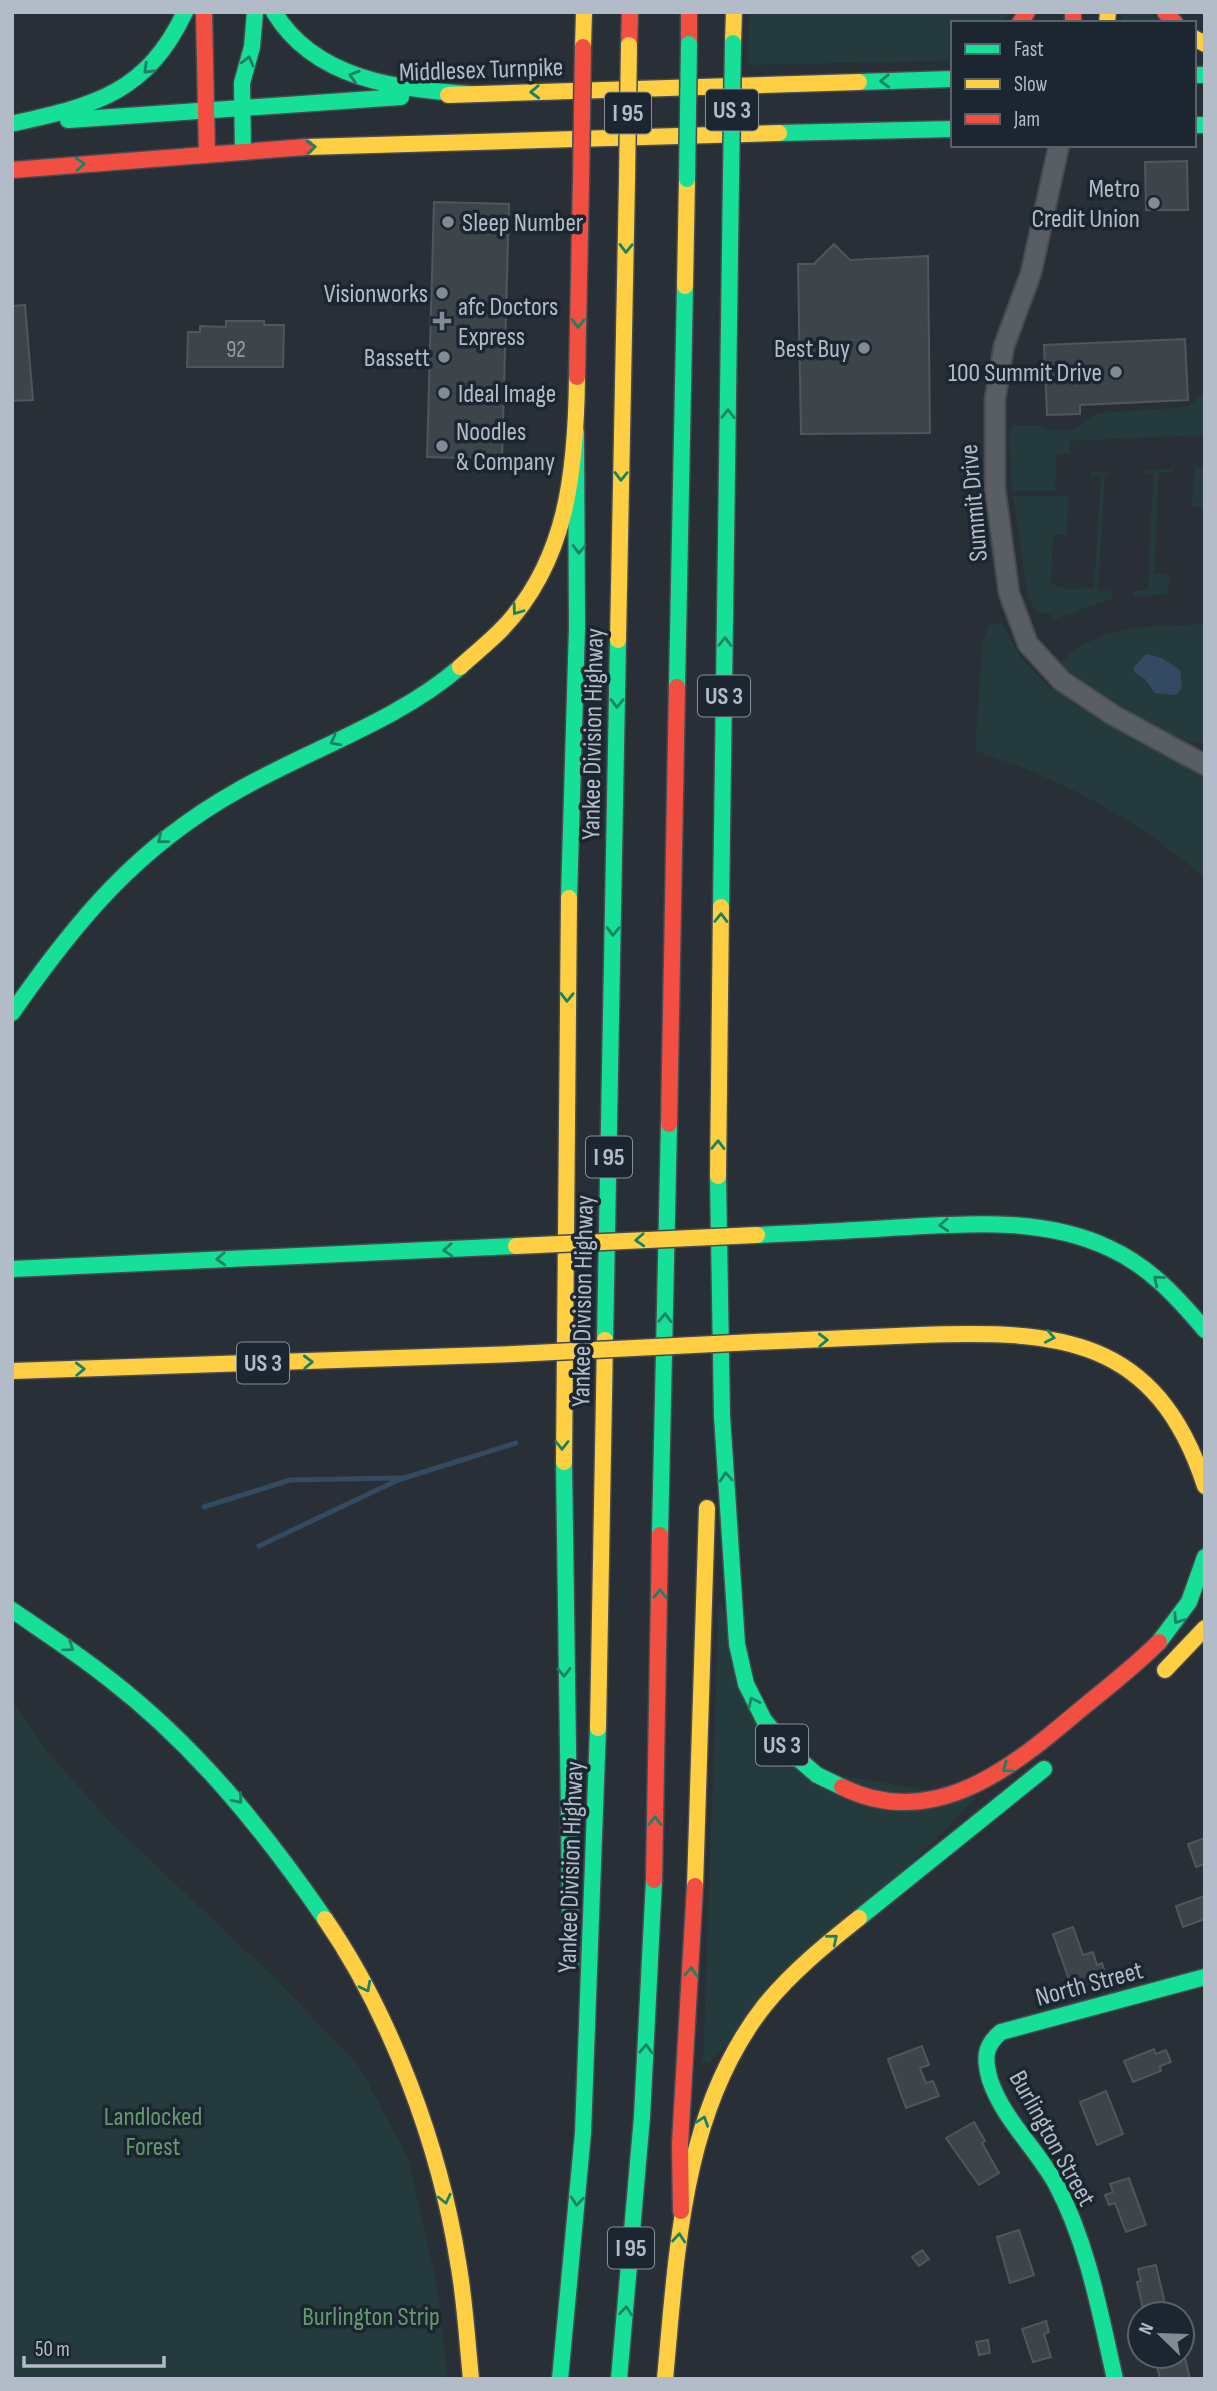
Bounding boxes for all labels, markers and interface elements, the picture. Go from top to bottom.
legend [951,21,1196,147]
text: Fast [1014,37,1044,62]
street label: Middlesex Turnpike [398,52,564,89]
one-way arrow [240,55,254,67]
one-way arrow [143,60,156,73]
one-way arrow [348,70,360,85]
text: Slow [1014,72,1048,97]
one-way arrow [879,74,890,89]
one-way arrow [529,84,539,100]
road number: US 3 [706,90,758,130]
road number: I 95 [605,92,651,134]
text: Jam [1013,107,1040,132]
one-way arrow [305,140,316,155]
one-way arrow [75,157,86,172]
place label: Metro Credit Union [1032,174,1140,235]
marker: Metro Credit Union [1146,195,1162,211]
place label: Sleep Number [462,208,584,239]
marker: Sleep Number [440,214,456,230]
one-way arrow [618,243,633,254]
place label: Visionworks [324,279,428,310]
marker: Visionworks [434,285,450,301]
place label: afc Doctors Express [458,292,558,353]
marker: afc Doctors Express [432,311,452,331]
one-way arrow [570,318,586,329]
place label: Best Buy [774,334,850,365]
house number: 92 [226,336,246,364]
marker: Best Buy [856,340,872,356]
place label: Bassett [364,343,430,374]
marker: Bassett [436,349,452,365]
place label: 100 Summit Drive [948,358,1102,389]
marker: 100 Summit Drive [1108,364,1124,380]
place label: Ideal Image [458,379,556,410]
marker: Ideal Image [436,385,452,401]
one-way arrow [720,408,736,419]
place label: Noodles & Company [456,417,555,478]
marker: Noodles & Company [434,438,450,454]
street label: Summit Drive [954,443,995,563]
one-way arrow [614,471,629,482]
one-way arrow [572,544,587,555]
one-way arrow [513,602,526,615]
street label: Yankee Division Highway [576,628,611,840]
one-way arrow [717,636,733,646]
road number: US 3 [698,676,750,716]
one-way arrow [610,698,625,709]
one-way arrow [329,732,342,746]
one-way arrow [158,831,171,843]
one-way arrow [714,912,729,923]
one-way arrow [605,926,621,936]
one-way arrow [559,992,575,1003]
road number: I 95 [586,1136,632,1177]
one-way arrow [710,1140,726,1150]
street label: Yankee Division Highway [566,1195,601,1407]
one-way arrow [938,1218,949,1233]
one-way arrow [634,1233,645,1248]
one-way arrow [442,1242,453,1257]
one-way arrow [215,1252,226,1267]
one-way arrow [1154,1276,1167,1288]
one-way arrow [658,1312,673,1323]
one-way arrow [1044,1328,1056,1343]
one-way arrow [817,1332,828,1347]
road number: US 3 [237,1343,289,1384]
one-way arrow [303,1354,314,1369]
one-way arrow [75,1362,86,1377]
one-way arrow [554,1440,570,1451]
one-way arrow [719,1471,734,1482]
one-way arrow [652,1588,668,1599]
one-way arrow [1173,1612,1186,1625]
one-way arrow [61,1639,74,1652]
one-way arrow [556,1668,572,1678]
one-way arrow [747,1697,761,1709]
road number: US 3 [756,1724,808,1765]
one-way arrow [1002,1759,1015,1772]
street label: Yankee Division Highway [552,1761,591,1973]
one-way arrow [230,1791,242,1804]
one-way arrow [647,1816,663,1826]
one-way arrow [826,1934,838,1947]
street label: North Street [1032,1955,1147,2014]
one-way arrow [684,1966,699,1977]
one-way arrow [357,1980,371,1992]
one-way arrow [639,2043,654,2054]
street label: Burlington Street [1002,2066,1102,2212]
park label: Landlocked Forest [104,2102,202,2163]
one-way arrow [695,2115,709,2128]
one-way arrow [437,2193,451,2205]
one-way arrow [570,2196,585,2207]
road number: I 95 [608,2228,654,2269]
one-way arrow [671,2232,686,2243]
north arrow [1126,2300,1196,2370]
park label: Burlington Strip [302,2302,440,2333]
one-way arrow [618,2305,633,2317]
text: N [1134,2320,1159,2338]
scale bar [24,2324,164,2368]
text: 50 m [35,2337,70,2362]

